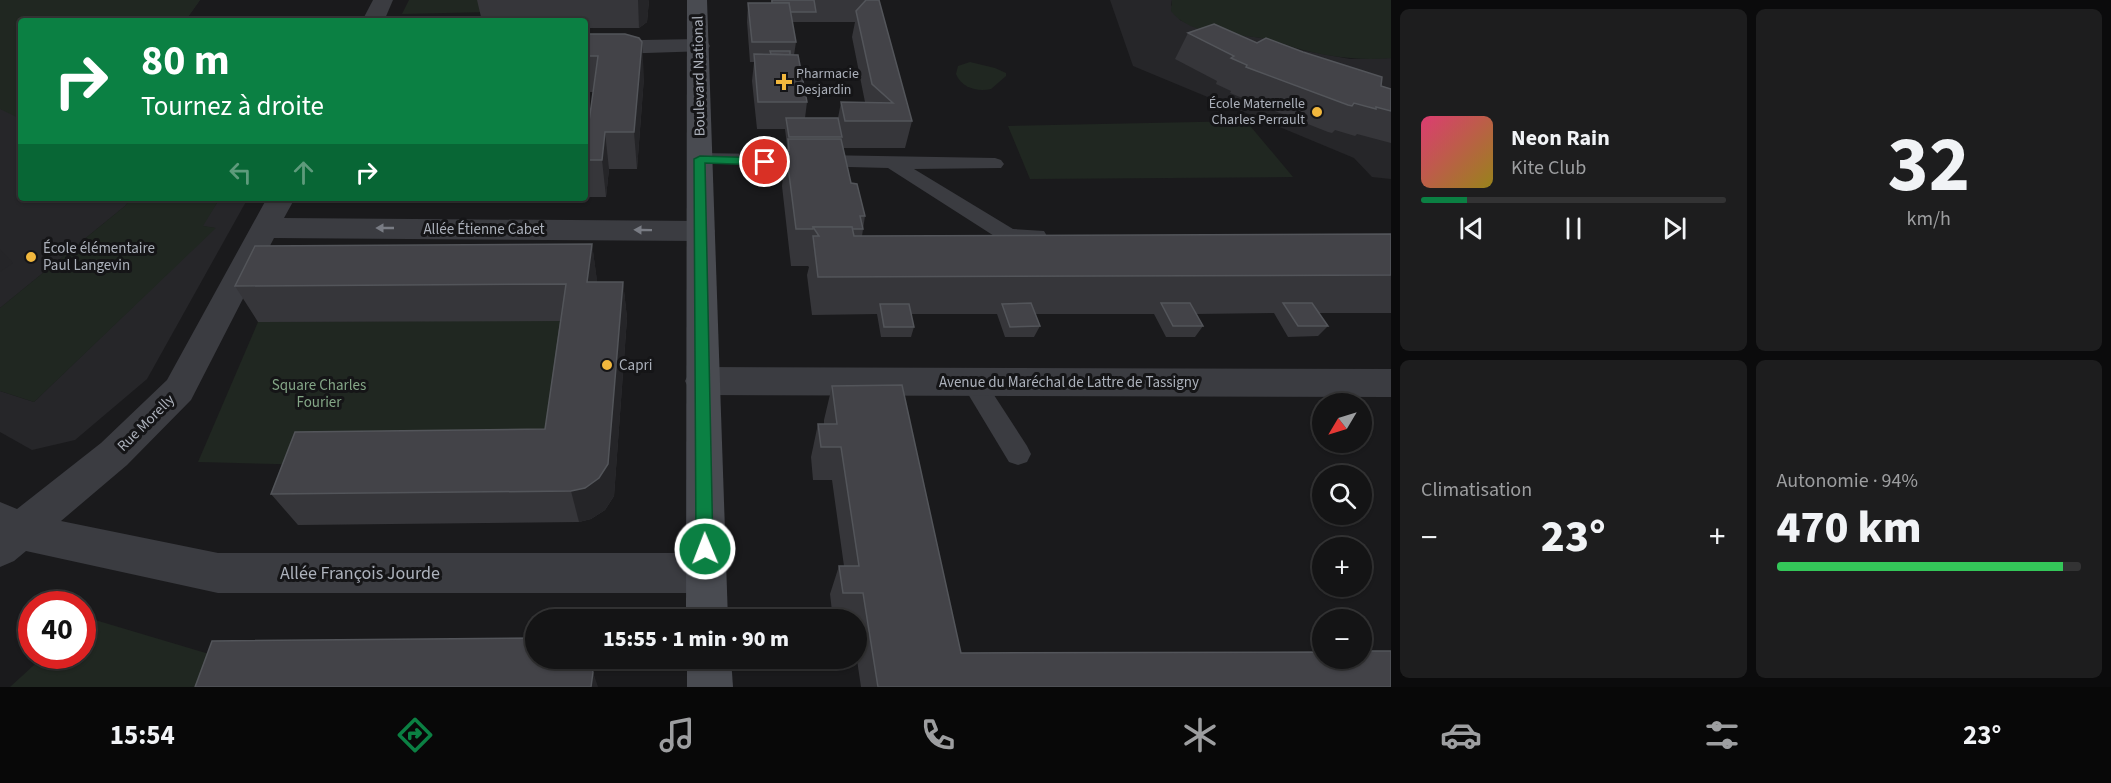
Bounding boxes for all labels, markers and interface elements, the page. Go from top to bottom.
street label: Boulevard National [687,15,711,136]
text: 80 m [141,31,230,91]
icon: right [42,42,120,120]
place label: Pharmacie Desjardin [796,64,859,100]
marker: Pharmacie Desjardin [777,75,791,89]
text: Tournez à droite [141,87,324,126]
place label: École Maternelle Charles Perrault [1209,94,1305,130]
marker: École Maternelle Charles Perrault [1310,105,1324,119]
text: 32 [1888,110,1970,221]
text: Neon Rain [1511,122,1610,154]
pin [739,136,790,187]
icon: arrive [748,145,781,178]
text: Kite Club [1511,154,1586,182]
icon: left [224,156,257,189]
icon: ahead [287,156,320,189]
icon: right [350,156,383,189]
text: km/h [1907,205,1951,233]
icon: previous [1455,212,1488,245]
icon: pause [1557,212,1590,245]
icon: next [1658,212,1691,245]
street label: Allée Étienne Cabet [423,219,545,240]
one-way arrow [375,223,394,233]
one-way arrow [633,225,652,235]
place label: École élémentaire Paul Langevin [43,238,155,276]
marker: École élémentaire Paul Langevin [24,250,38,264]
place label: Capri [619,355,652,376]
marker: Capri [600,358,614,372]
street label: Avenue du Maréchal de Lattre de Tassigny [939,372,1199,393]
park label: Square Charles Fourier [272,375,366,413]
street label: Rue Morelly [113,390,179,456]
north arrow [1312,393,1372,453]
map controls [1312,393,1372,669]
button: search [1312,465,1372,525]
text: Autonomie · 94% [1777,467,1918,495]
text: Climatisation [1421,476,1532,504]
text: 470 km [1777,496,1922,560]
text: 23° [1541,505,1606,569]
text: − [1421,514,1437,561]
text: + [1709,514,1725,561]
position arrow [673,517,737,581]
button: + [1312,537,1372,597]
street label: Allée François Jourde [280,561,440,586]
speed limit sign: 40 [18,591,96,669]
button: − [1312,609,1372,669]
text: 15:55 · 1 min · 90 m [603,623,789,655]
icon: directions [394,714,436,756]
icon: music [656,714,698,756]
icon: phone [917,714,959,756]
icon: climate [1179,714,1221,756]
icon: car [1440,714,1482,756]
icon: filters [1701,714,1743,756]
text: 15:54 [110,716,175,755]
text: 23° [1963,716,2001,755]

